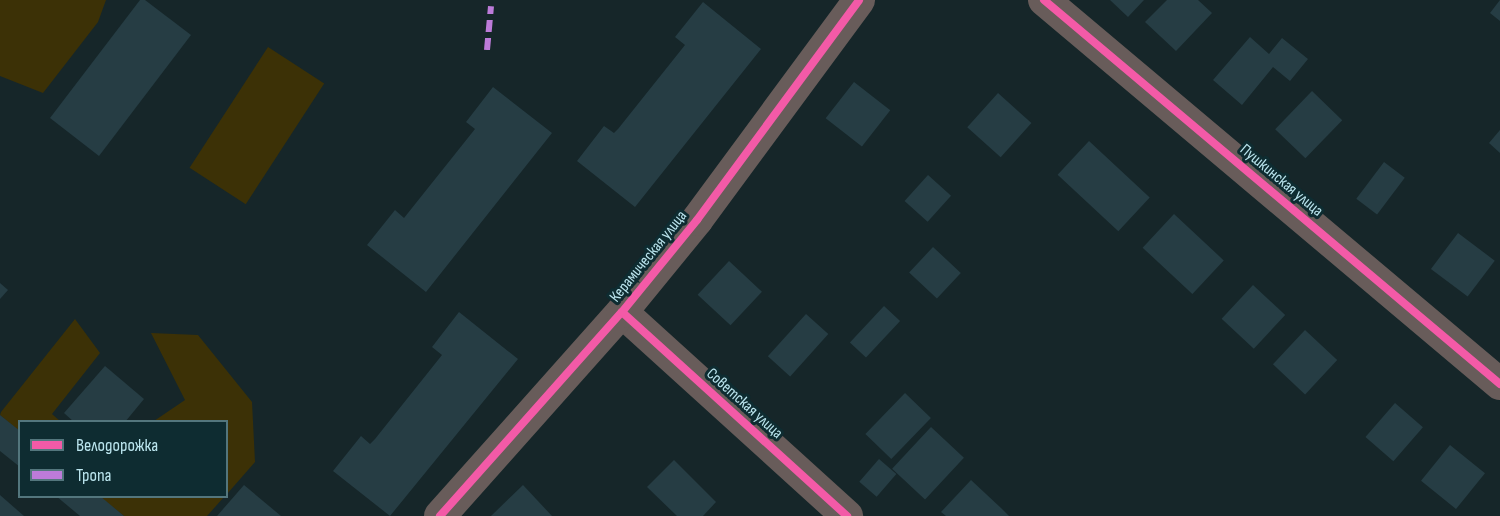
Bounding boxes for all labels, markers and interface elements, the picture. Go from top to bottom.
street label: Пушкинская улица [1236,141,1326,221]
street label: Керамическая улица [606,207,692,307]
street label: Советская улица [702,365,786,443]
legend [18,420,228,498]
text: Велодорожка [76,435,158,456]
text: Тропа [76,465,112,486]

